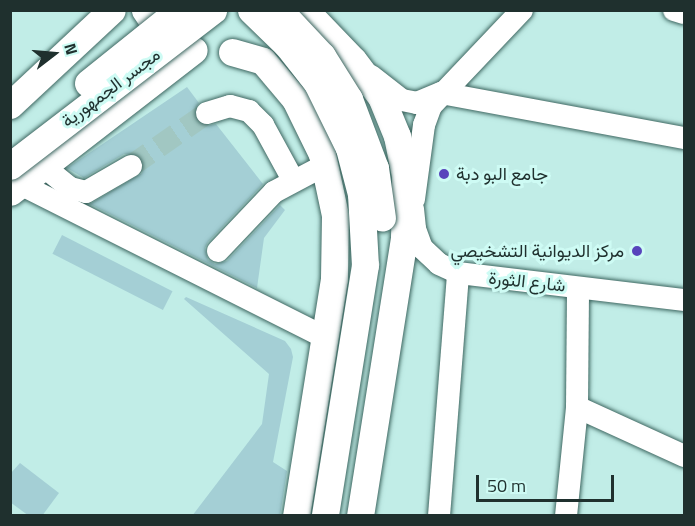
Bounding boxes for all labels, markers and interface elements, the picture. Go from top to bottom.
north arrow [24,24,84,84]
text: N [58,40,84,58]
street label: مجسر الجمهورية [57,44,165,132]
place label: جامع البو دبة [456,163,548,185]
marker: جامع البو دبة [437,167,451,181]
place label: مركز الديوانية التشخيصي [451,240,624,262]
marker: مركز الديوانية التشخيصي [628,242,646,260]
street label: شارع الثورة [488,267,566,297]
scale bar [479,463,617,501]
text: 50 m [487,472,526,499]

